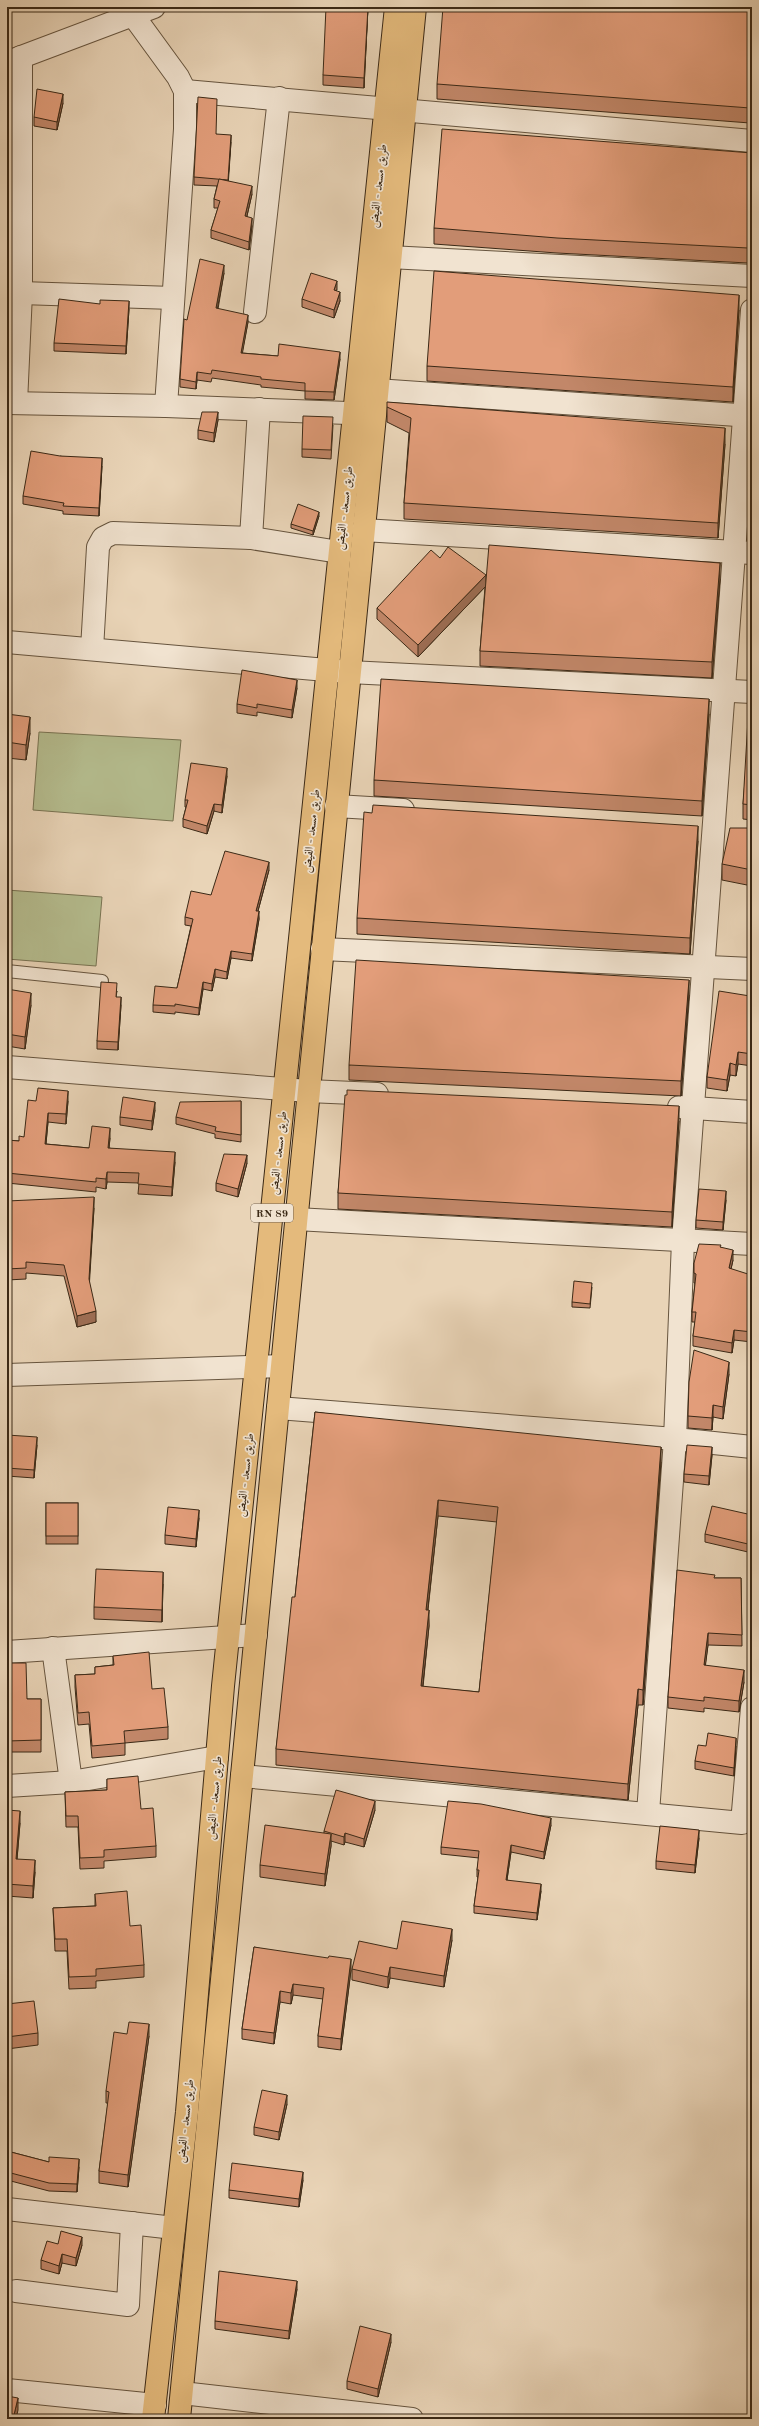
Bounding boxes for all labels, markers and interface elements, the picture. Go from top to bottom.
street label: طريق مسعد - الفيض [369,143,390,229]
street label: طريق مسعد - الفيض [335,465,356,551]
street label: طريق مسعد - الفيض [302,788,323,874]
street label: طريق مسعد - الفيض [269,1110,290,1196]
road number: RN 89 [251,1204,293,1222]
street label: طريق مسعد - الفيض [236,1432,257,1518]
street label: طريق مسعد - الفيض [205,1755,226,1841]
street label: طريق مسعد - الفيض [176,2078,197,2164]

